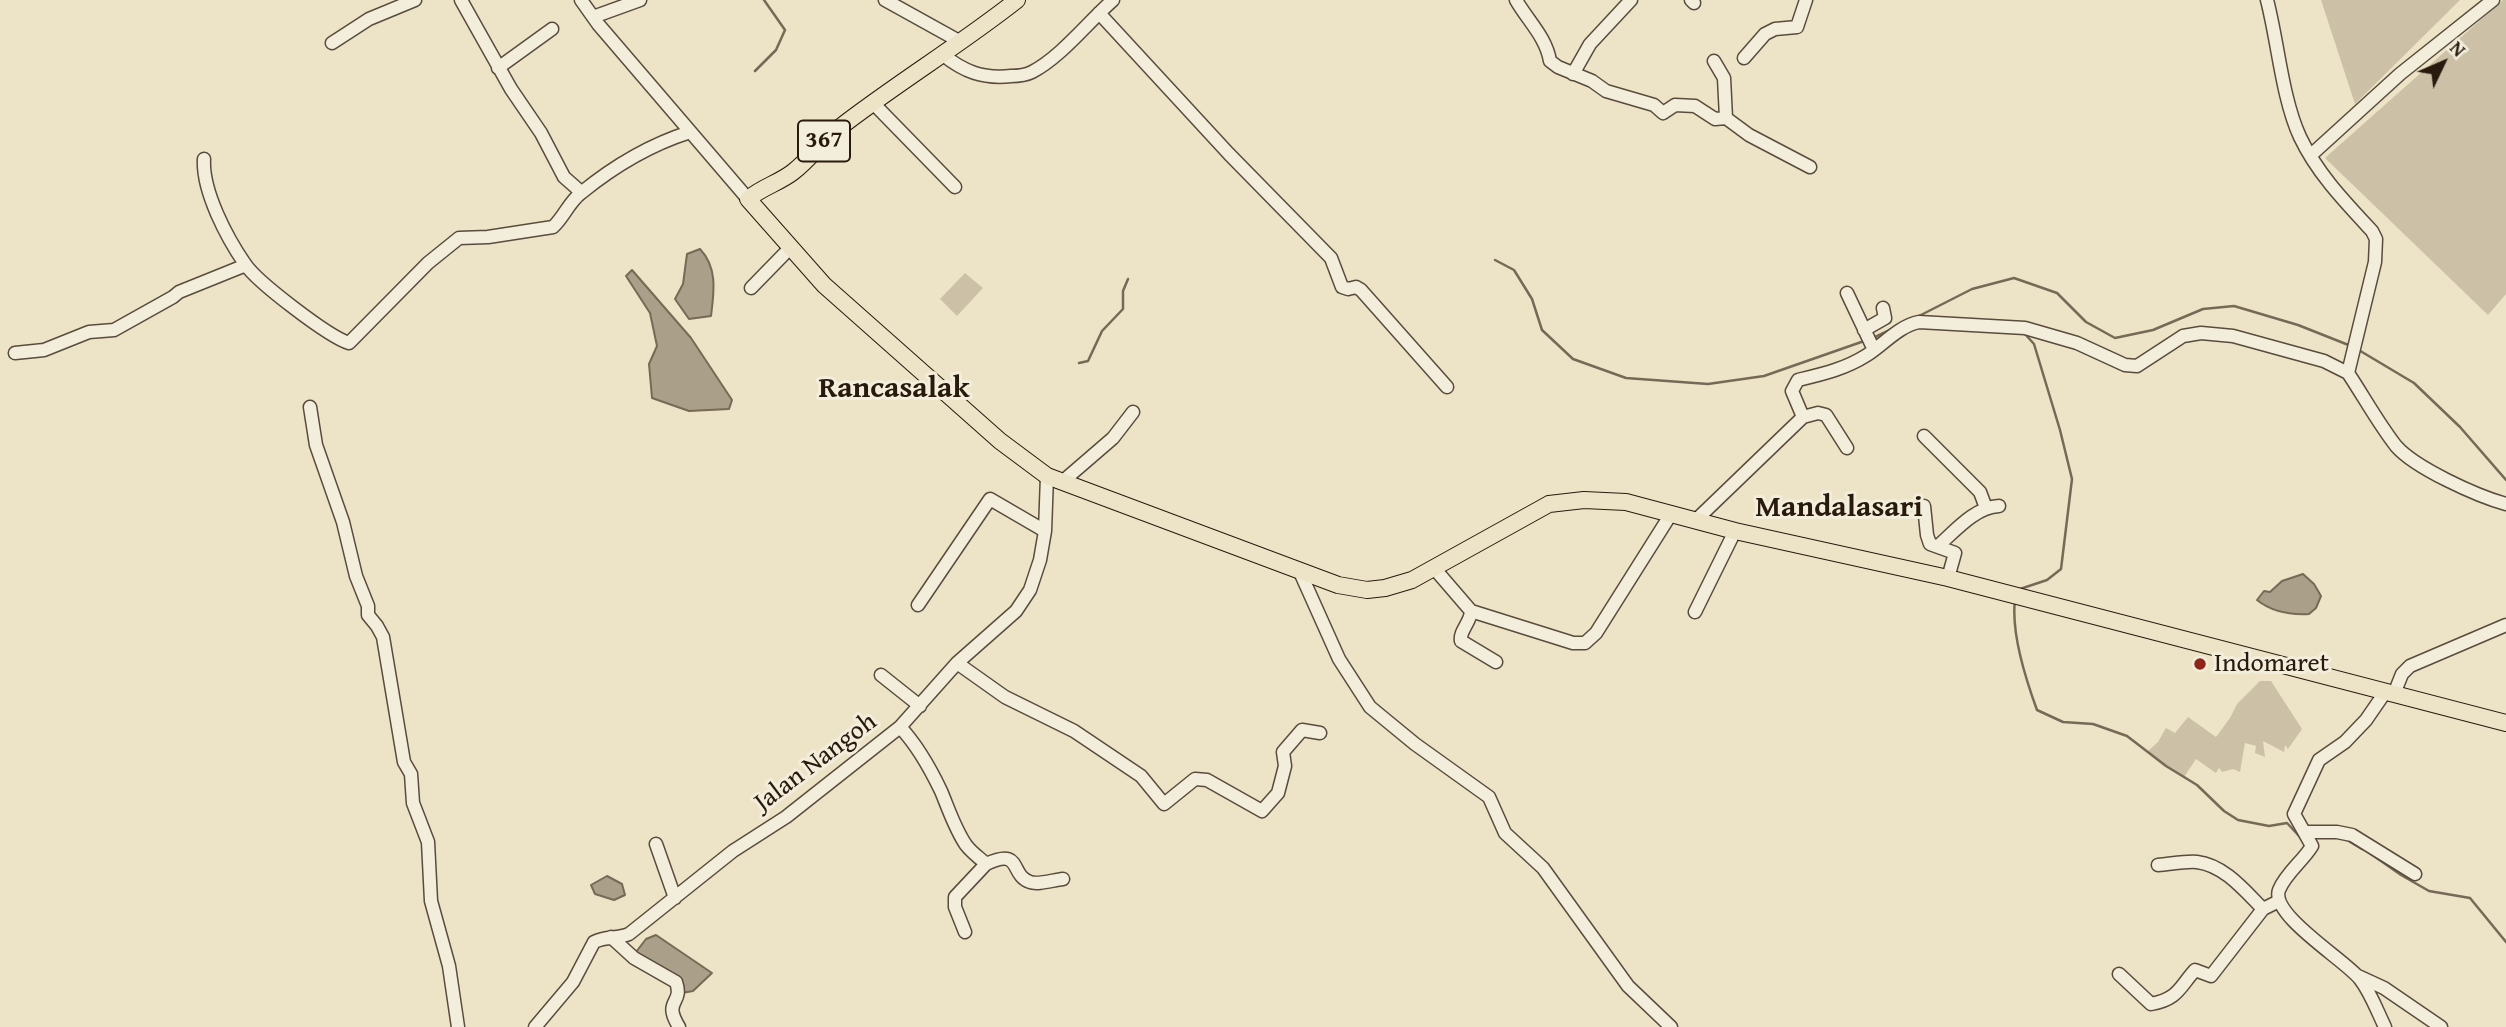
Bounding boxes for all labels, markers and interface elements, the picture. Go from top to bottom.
north arrow [2408,28,2478,98]
text: N [2444,34,2473,63]
road number: 367 [798,120,850,162]
district label: Rancasalak [819,371,969,407]
district label: Mandalasari [1755,490,1923,526]
place label: Indomaret [2214,648,2329,680]
marker: Indomaret [2192,656,2208,672]
street label: Jalan Nangoh [749,707,883,819]

